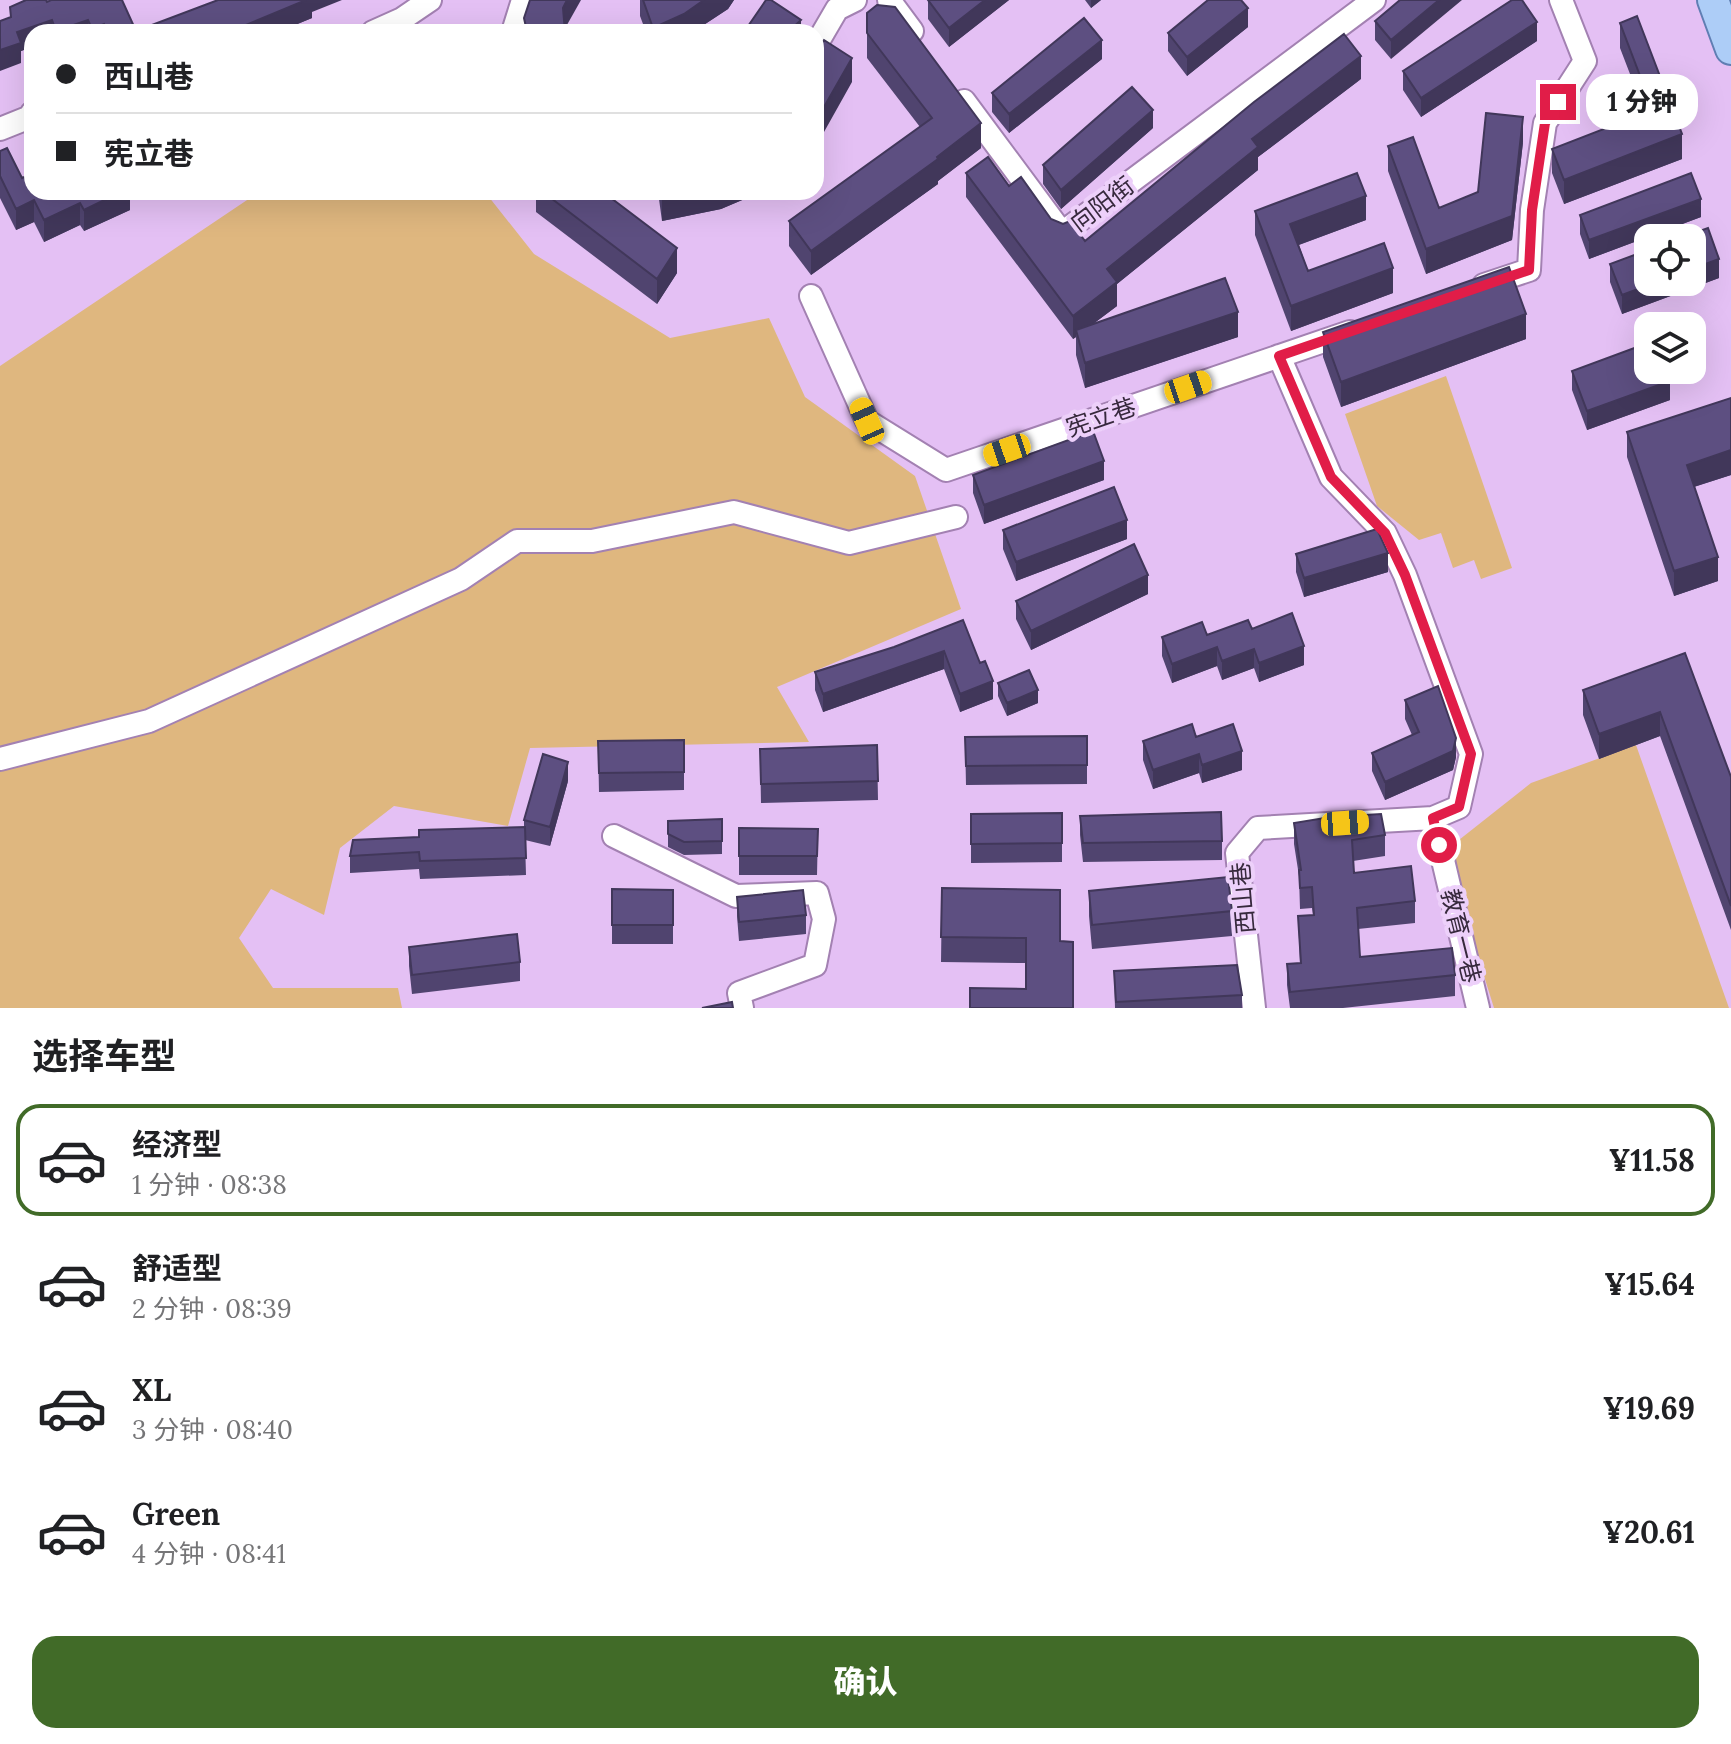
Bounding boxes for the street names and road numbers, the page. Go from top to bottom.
street label: 向阳街 [1064,170,1140,238]
street label: 宪立巷 [1062,391,1140,443]
street label: 西山巷 [1224,861,1262,935]
street label: 教育一巷 [1434,886,1488,986]

